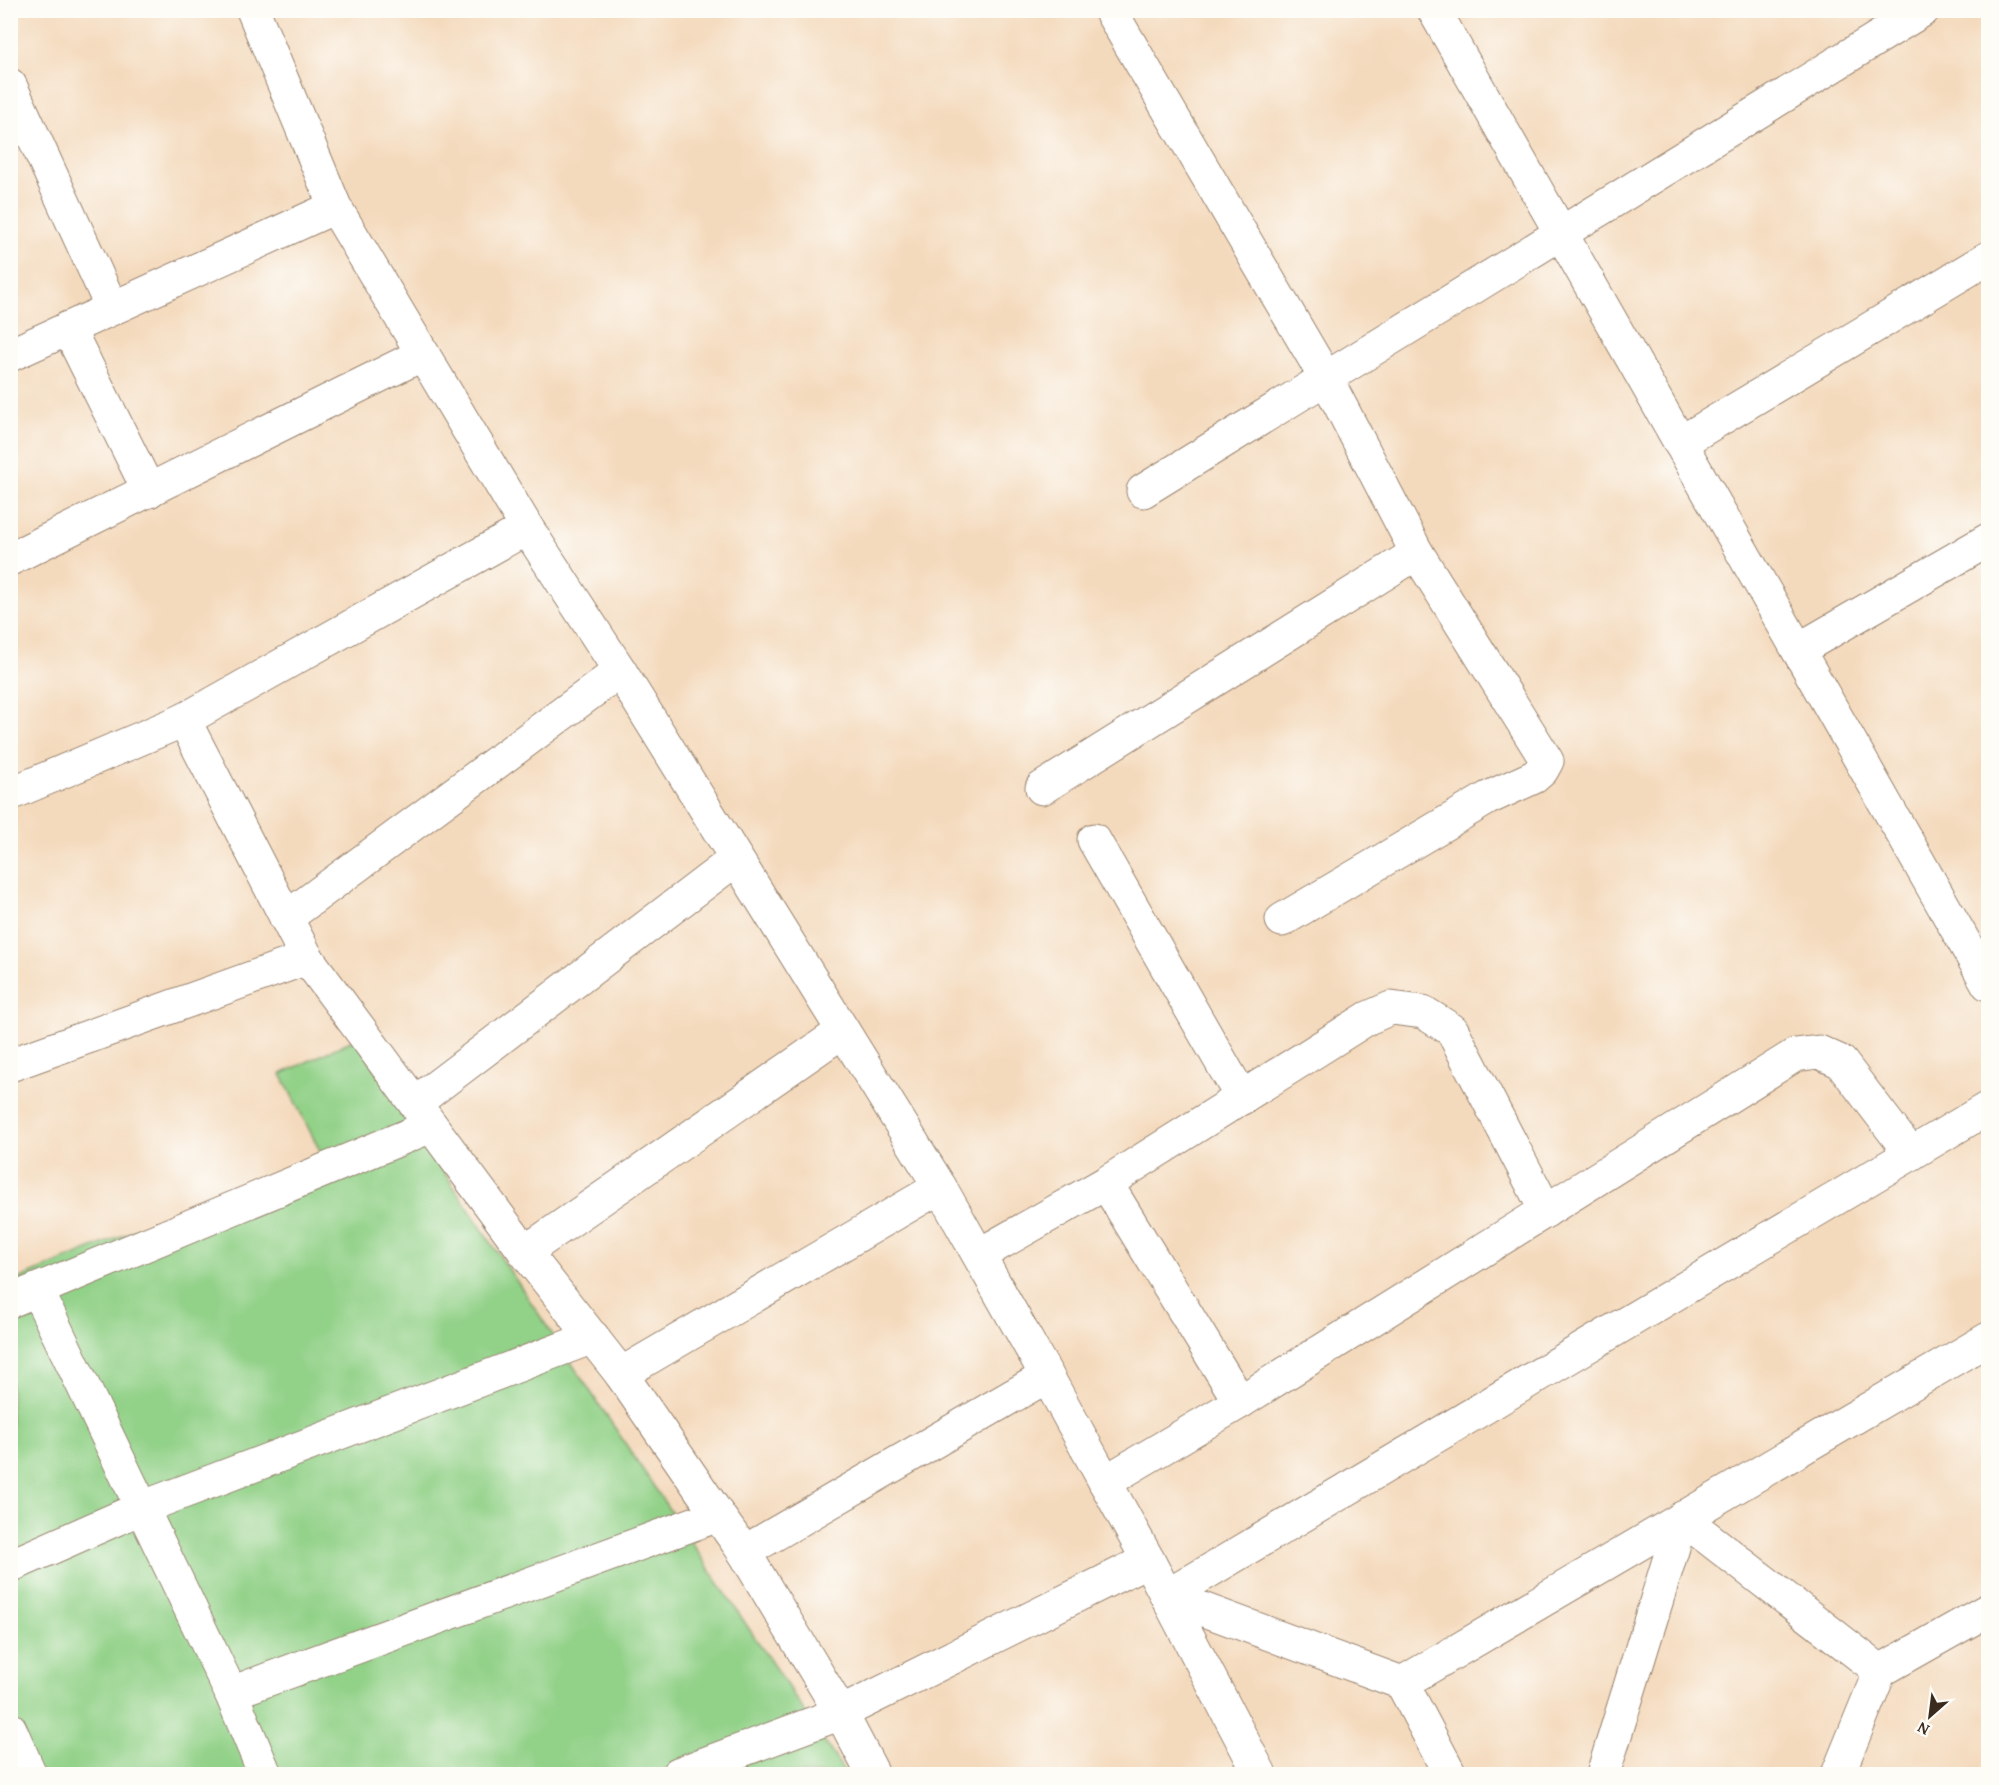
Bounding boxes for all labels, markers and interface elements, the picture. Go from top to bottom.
north arrow [1900,1686,1960,1746]
text: N [1912,1716,1933,1742]

